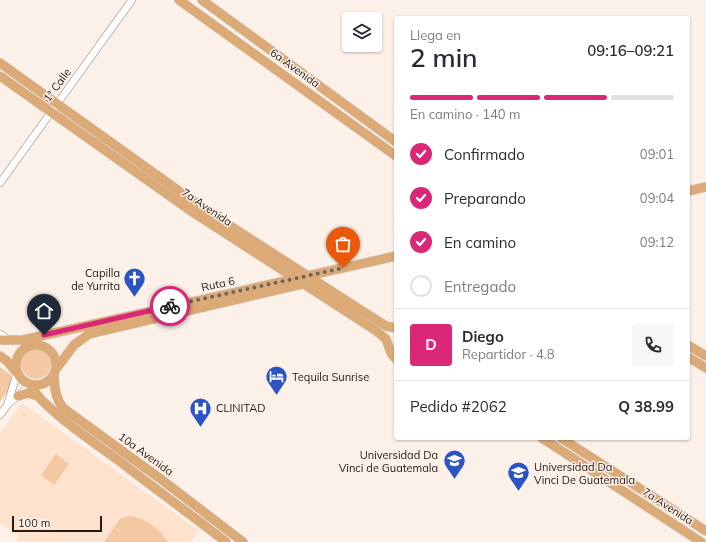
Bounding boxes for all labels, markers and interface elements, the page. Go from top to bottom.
map controls [342,12,382,52]
button: layers [342,12,382,52]
text: Llega en [410,27,461,43]
text: 2 min [410,41,478,74]
text: 09:16–09:21 [587,41,674,60]
street label: 6a Avenida [267,45,323,91]
street label: 1ª Calle [40,65,74,105]
text: En camino · 140 m [410,106,520,122]
icon: check [410,143,432,165]
text: Confirmado [444,145,525,164]
text: 09:01 [640,146,674,162]
street label: 7a Avenida [179,185,235,229]
icon: check [410,187,432,209]
text: Preparando [444,189,526,208]
text: 09:04 [640,190,674,206]
pin [326,227,360,268]
icon: check [410,231,432,253]
icon: bag [332,233,354,255]
text: En camino [444,233,516,252]
text: 09:12 [640,234,674,250]
place label: Capilla de Yurrita [71,266,120,293]
church icon: Capilla de Yurrita [122,266,148,299]
street label: Ruta 6 [200,274,236,294]
text: Entregado [444,277,516,296]
courier [150,286,190,326]
pin [27,294,61,335]
icon: bike [159,295,181,317]
icon: home [33,300,55,322]
button: phone [632,324,674,366]
text: Diego [462,327,504,346]
text: D [425,335,437,354]
text: Repartidor · 4.8 [462,346,555,362]
hotel icon: Tequila Sunrise [264,364,290,397]
place label: Tequila Sunrise [292,370,369,384]
hospital icon: CLINITAD [187,395,213,428]
text: Pedido #2062 [410,397,507,416]
text: Q 38.99 [618,397,674,416]
place label: CLINITAD [216,401,266,415]
street label: 10a Avenida [116,429,176,479]
place label: Universidad Da Vinci de Guatemala [339,448,438,475]
school or university icon: Universidad Da Vinci de Guatemala [441,448,467,481]
school or university icon: Universidad Da Vinci De Guatemala [505,460,531,493]
place label: Universidad Da Vinci De Guatemala [534,460,635,487]
street label: 7a Avenida [640,484,696,528]
scale bar [12,514,102,533]
text: 100 m [18,516,50,530]

